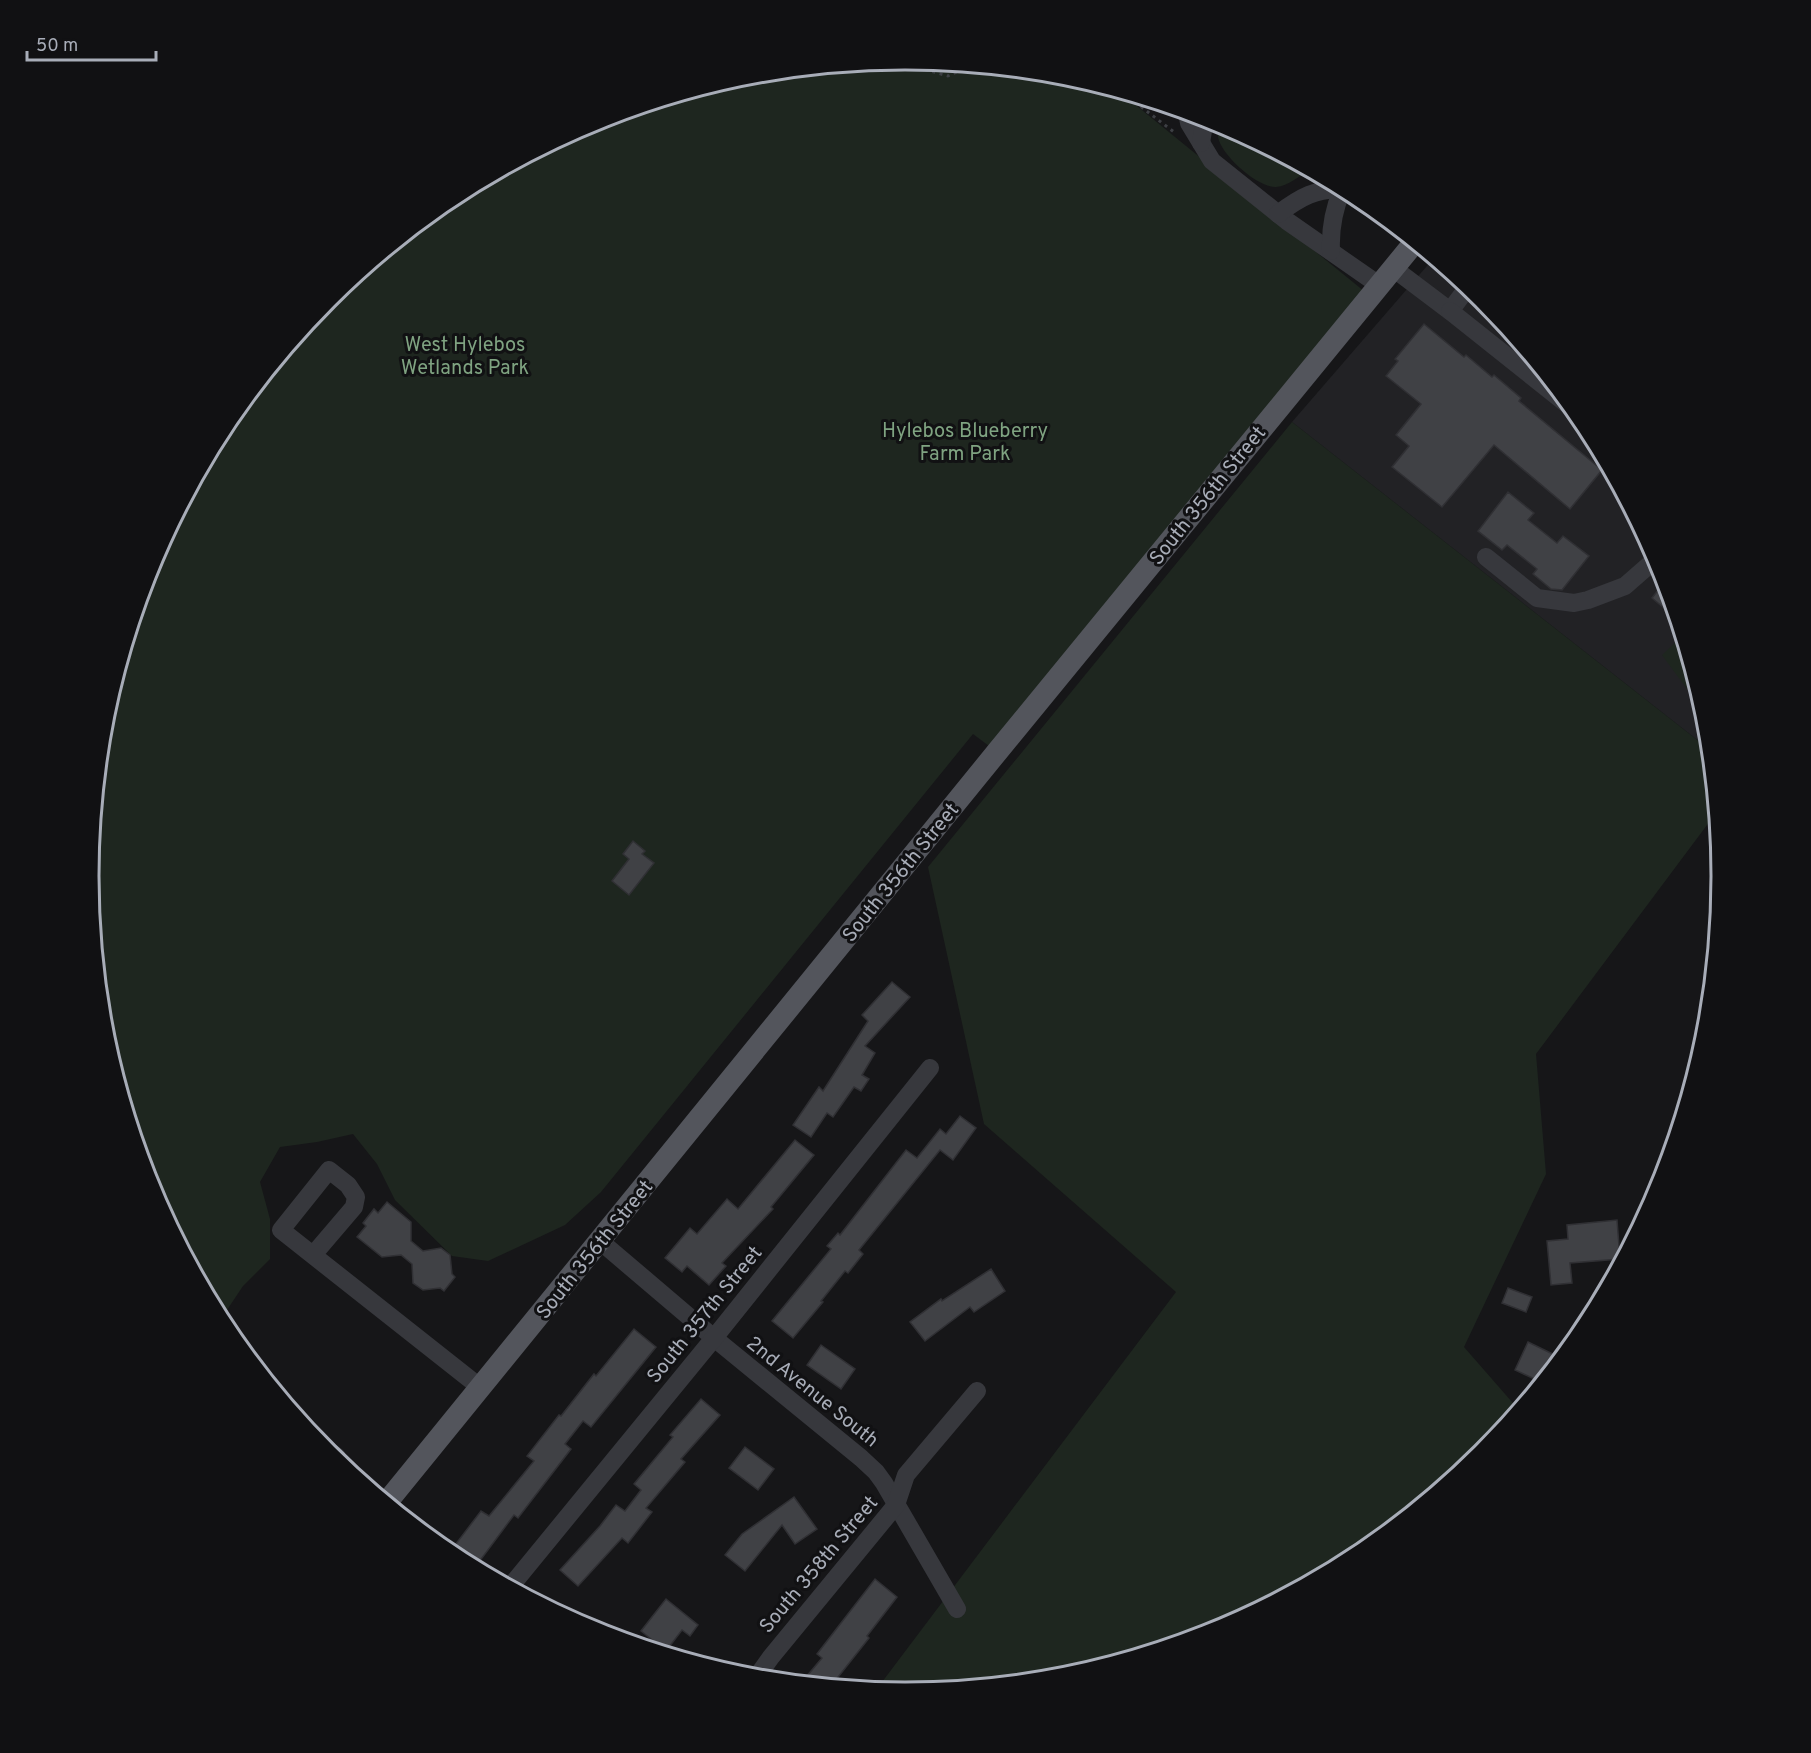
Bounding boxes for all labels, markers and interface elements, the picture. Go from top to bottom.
scale bar [27,24,156,62]
text: 50 m [36,35,78,58]
park label: West Hylebos Wetlands Park [401,333,529,382]
park label: Hylebos Blueberry Farm Park [882,419,1048,468]
street label: South 356th Street [1144,421,1273,571]
street label: South 356th Street [837,798,966,948]
street label: South 356th Street [531,1175,660,1325]
street label: South 357th Street [642,1241,769,1389]
street label: 2nd Avenue South [740,1331,883,1454]
street label: South 358th Street [754,1491,885,1639]

